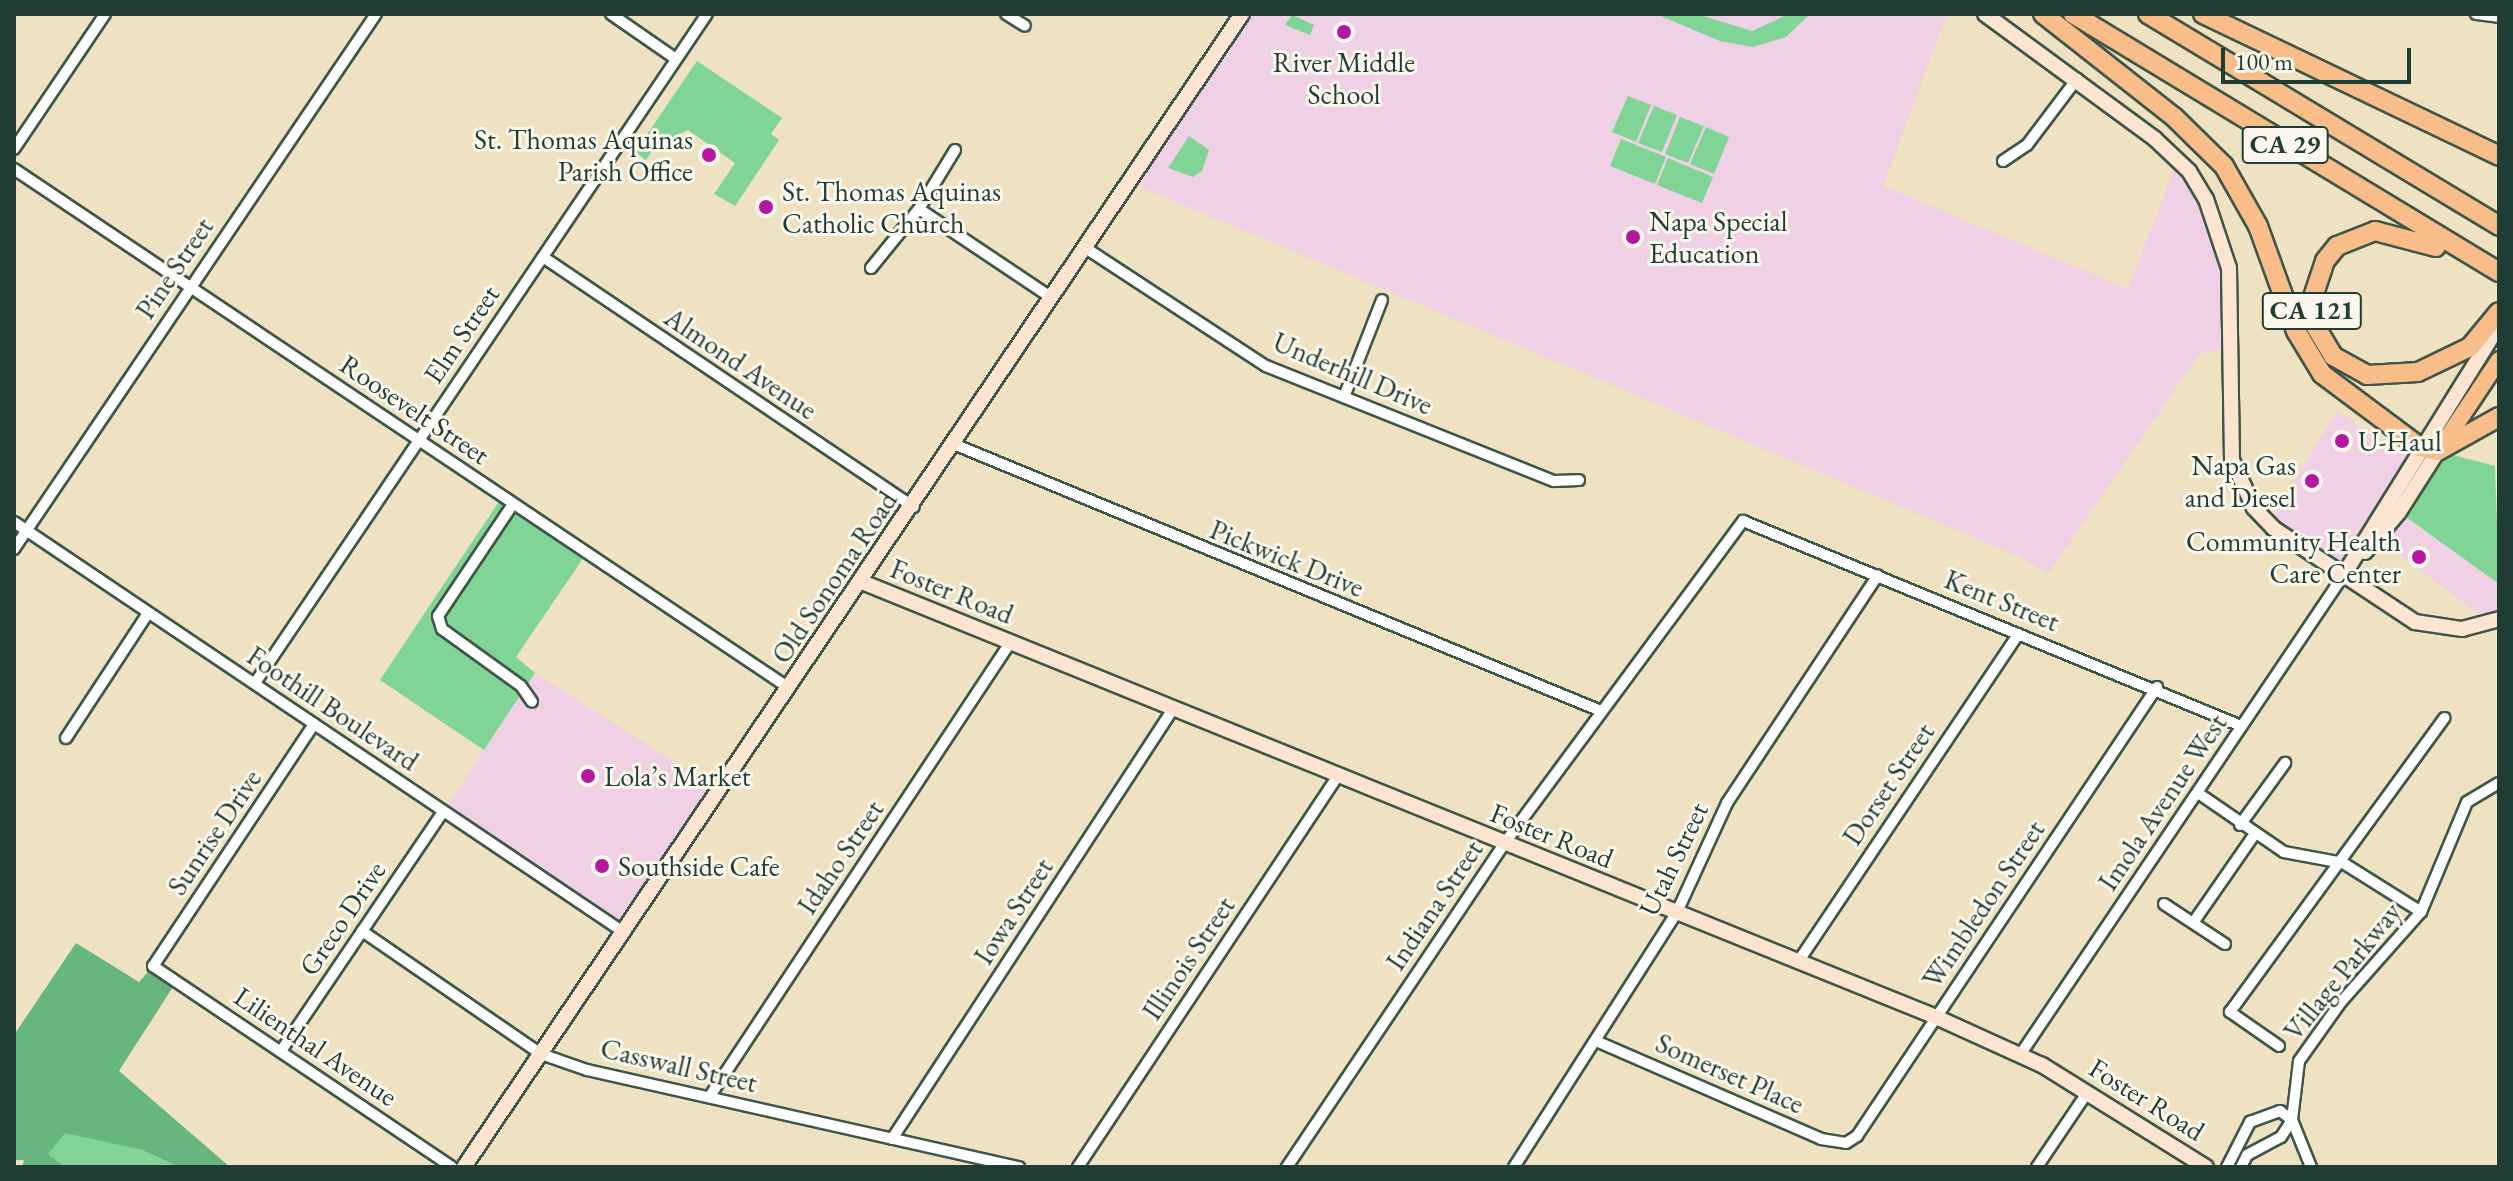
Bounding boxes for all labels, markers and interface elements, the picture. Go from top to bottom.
marker: River Middle School [1335,23,1353,41]
scale bar [2225,32,2415,82]
place label: River Middle School [1273,45,1415,111]
text: 100 m [2235,46,2293,77]
place label: St. Thomas Aquinas Parish Office [474,122,693,188]
road number: CA 29 [2241,123,2329,167]
marker: St. Thomas Aquinas Parish Office [700,146,718,164]
place label: St. Thomas Aquinas Catholic Church [782,174,1001,240]
marker: St. Thomas Aquinas Catholic Church [757,198,775,216]
place label: Napa Special Education [1649,204,1787,270]
street label: Pine Street [128,211,220,325]
marker: Napa Special Education [1624,228,1642,246]
street label: Elm Street [416,278,506,390]
road number: CA 121 [2260,289,2364,333]
street label: Almond Avenue [658,300,824,426]
street label: Underhill Drive [1268,324,1438,422]
street label: Roosevelt Street [334,347,496,471]
place label: U-Haul [2358,424,2442,458]
marker: U-Haul [2333,432,2351,450]
place label: Napa Gas and Diesel [2185,448,2296,514]
marker: Napa Gas and Diesel [2303,472,2321,490]
street label: Old Sonoma Road [764,484,904,670]
street label: Pickwick Drive [1205,512,1369,604]
place label: Community Health Care Center [2186,524,2401,590]
marker: Community Health Care Center [2408,546,2430,568]
street label: Foster Road [886,551,1018,631]
street label: Kent Street [1940,562,2064,638]
street label: Foothill Boulevard [241,638,425,778]
street label: Imola Avenue West [2091,707,2233,897]
street label: Dorset Street [1835,716,1941,852]
place label: Lola’s Market [604,759,750,793]
street label: Sunrise Drive [160,763,268,901]
marker: Lola’s Market [579,767,597,785]
street label: Idaho Street [790,794,890,920]
street label: Foster Road [1486,795,1618,875]
street label: Utah Street [1631,797,1715,921]
street label: Wimbledon Street [1915,814,2051,994]
street label: Indiana Street [1378,834,1490,976]
place label: Southside Cafe [618,849,780,883]
street label: Iowa Street [966,852,1060,970]
street label: Greco Drive [292,855,392,981]
marker: Southside Cafe [593,857,611,875]
street label: Illinois Street [1135,890,1241,1026]
street label: Village Parkway [2276,895,2408,1047]
street label: Lilienthal Avenue [228,979,404,1113]
street label: Somerset Place [1651,1025,1809,1121]
street label: Casswall Street [597,1031,761,1099]
street label: Foster Road [2083,1050,2211,1148]

